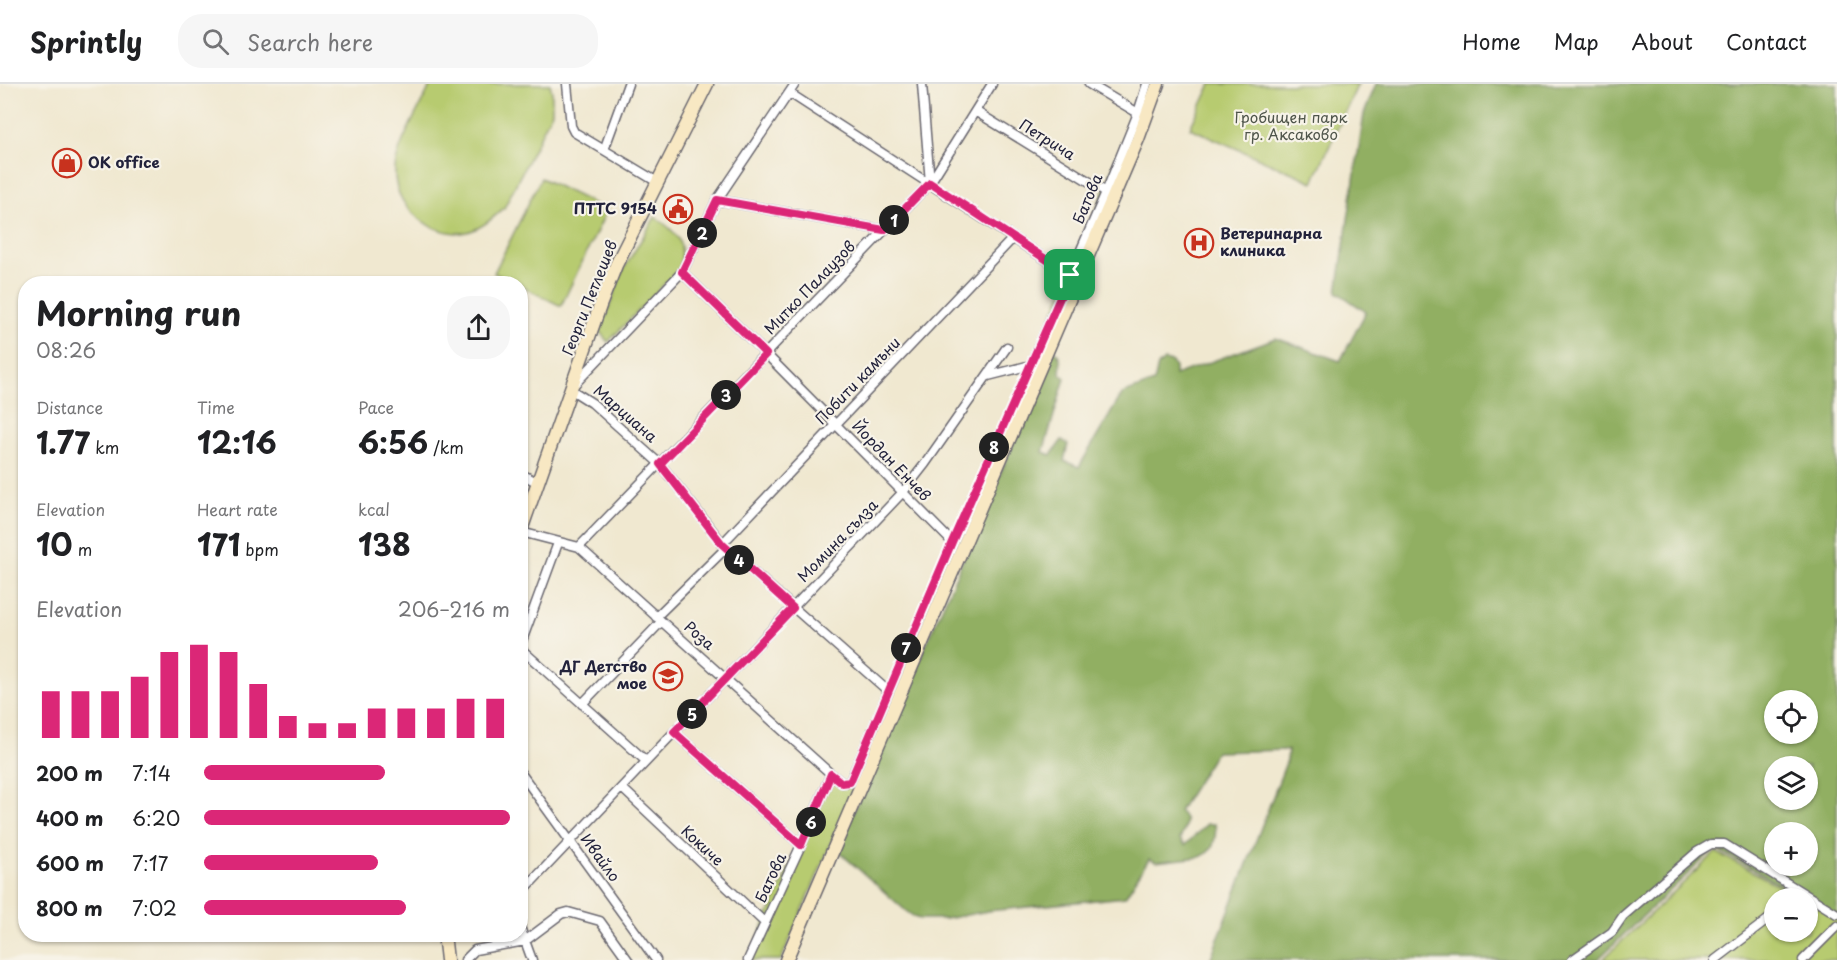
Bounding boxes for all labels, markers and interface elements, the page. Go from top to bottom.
search box [178,14,598,68]
text: Sprintly [30,20,142,63]
icon: search [199,25,232,58]
text: Search here [247,25,373,58]
text: Home [1462,25,1521,57]
text: Map [1554,25,1599,57]
text: About [1632,25,1693,57]
text: Contact [1726,25,1807,57]
park label: Гробищен парк гр. Аксаково [1234,105,1348,145]
street label: Петрича [1015,112,1081,165]
shop icon: OK office [51,147,83,179]
place label: OK office [88,150,160,173]
street label: Батова [1066,169,1108,227]
public building icon: ПТТС 9154 [662,193,694,225]
place label: ПТТС 9154 [574,196,657,219]
pin: 1 [879,205,909,235]
text: 1 [890,208,898,232]
pin: 2 [687,218,717,248]
text: 2 [696,221,708,245]
place label: Ветеринарна клиника [1220,221,1322,261]
hospital icon: Ветеринарна клиника [1183,227,1215,259]
street label: Митко Палаузов [758,235,860,339]
street label: Георги Петлешев [555,236,622,359]
pin [1044,249,1095,300]
icon: arrive [1053,258,1086,291]
text: Morning run [36,287,241,337]
button: share [447,296,510,359]
street label: Побити камъни [809,331,905,429]
text: 08:26 [36,335,96,365]
street label: Марциана [589,379,663,448]
pin: 3 [711,380,741,410]
text: 3 [721,383,731,407]
text: Distance [36,395,103,419]
text: Time [197,395,235,419]
text: Pace [358,395,394,419]
street label: Йордан Енчев [847,414,937,506]
text: 1.77 [36,419,90,464]
text: 12:16 [197,419,277,464]
text: 6:56 [358,419,428,464]
pin: 8 [979,432,1009,462]
text: km [90,435,119,459]
text: /km [428,435,464,459]
text: 8 [989,435,999,459]
street label: Момина сълза [791,493,883,587]
text: Elevation [36,497,105,521]
text: Heart rate [197,497,278,521]
text: kcal [358,497,390,521]
text: 10 [36,521,73,566]
text: 171 [197,521,240,566]
text: 138 [358,521,411,566]
text: m [73,537,92,561]
text: bpm [240,537,279,561]
pin: 4 [724,545,754,575]
text: 4 [734,548,744,572]
text: Elevation [36,594,122,624]
text: 206–216 m [398,594,510,624]
street label: Роза [680,615,721,655]
pin: 7 [891,633,921,663]
text: 7 [901,636,911,660]
place label: ДГ Детство мое [559,654,648,694]
school or university icon: ДГ Детство мое [652,660,684,692]
map controls [1764,690,1818,942]
button: locate [1764,690,1818,744]
pin: 5 [677,699,707,729]
text: 5 [687,702,697,726]
button: layers [1764,756,1818,810]
text: 200 m [36,758,103,788]
text: 7:14 [132,758,171,788]
text: 400 m [36,803,104,833]
text: 6:20 [132,803,180,833]
pin: 6 [796,807,826,837]
text: 6 [805,810,817,834]
street label: Кокиче [677,819,730,871]
button: + [1764,822,1818,876]
street label: Ивайло [576,828,627,886]
text: 600 m [36,848,104,878]
text: 7:17 [132,848,168,878]
street label: Батова [748,848,791,906]
button: − [1764,888,1818,942]
text: 800 m [36,893,103,923]
text: 7:02 [132,893,177,923]

